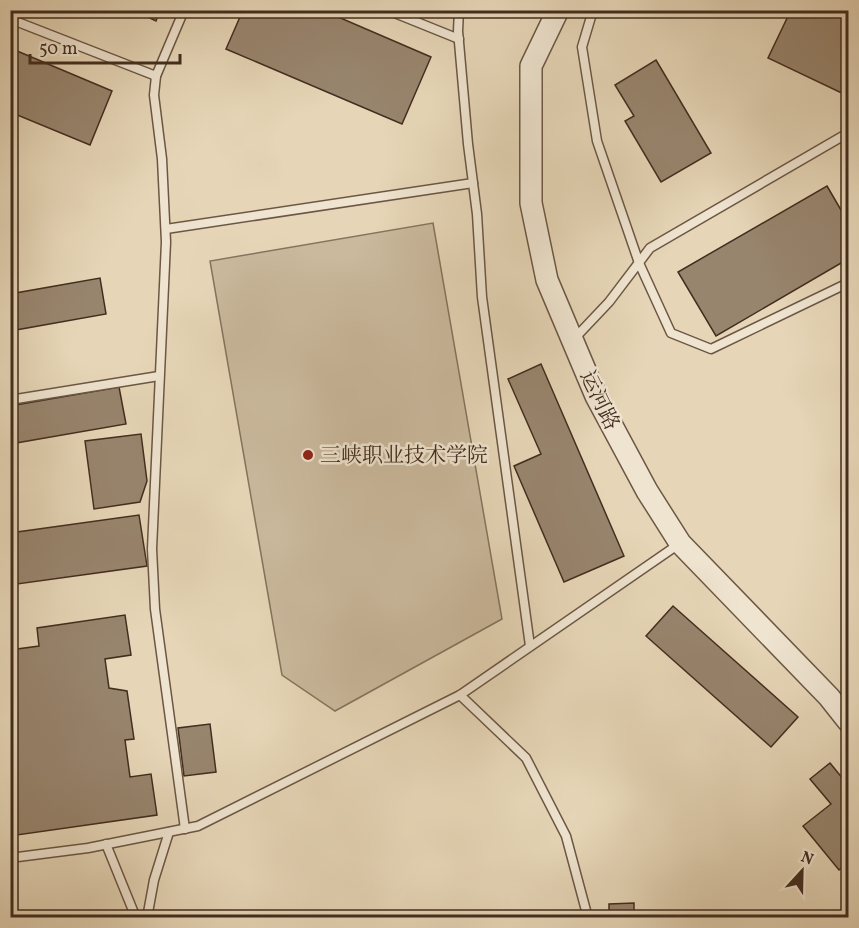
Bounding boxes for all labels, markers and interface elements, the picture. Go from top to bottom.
scale bar [30,27,180,65]
text: 50 m [39,37,78,62]
street label: 运河路 [572,366,625,435]
place label: 三峡职业技术学院 [320,442,488,471]
marker: 三峡职业技术学院 [301,448,315,462]
north arrow [772,841,832,901]
text: N [797,847,817,871]

